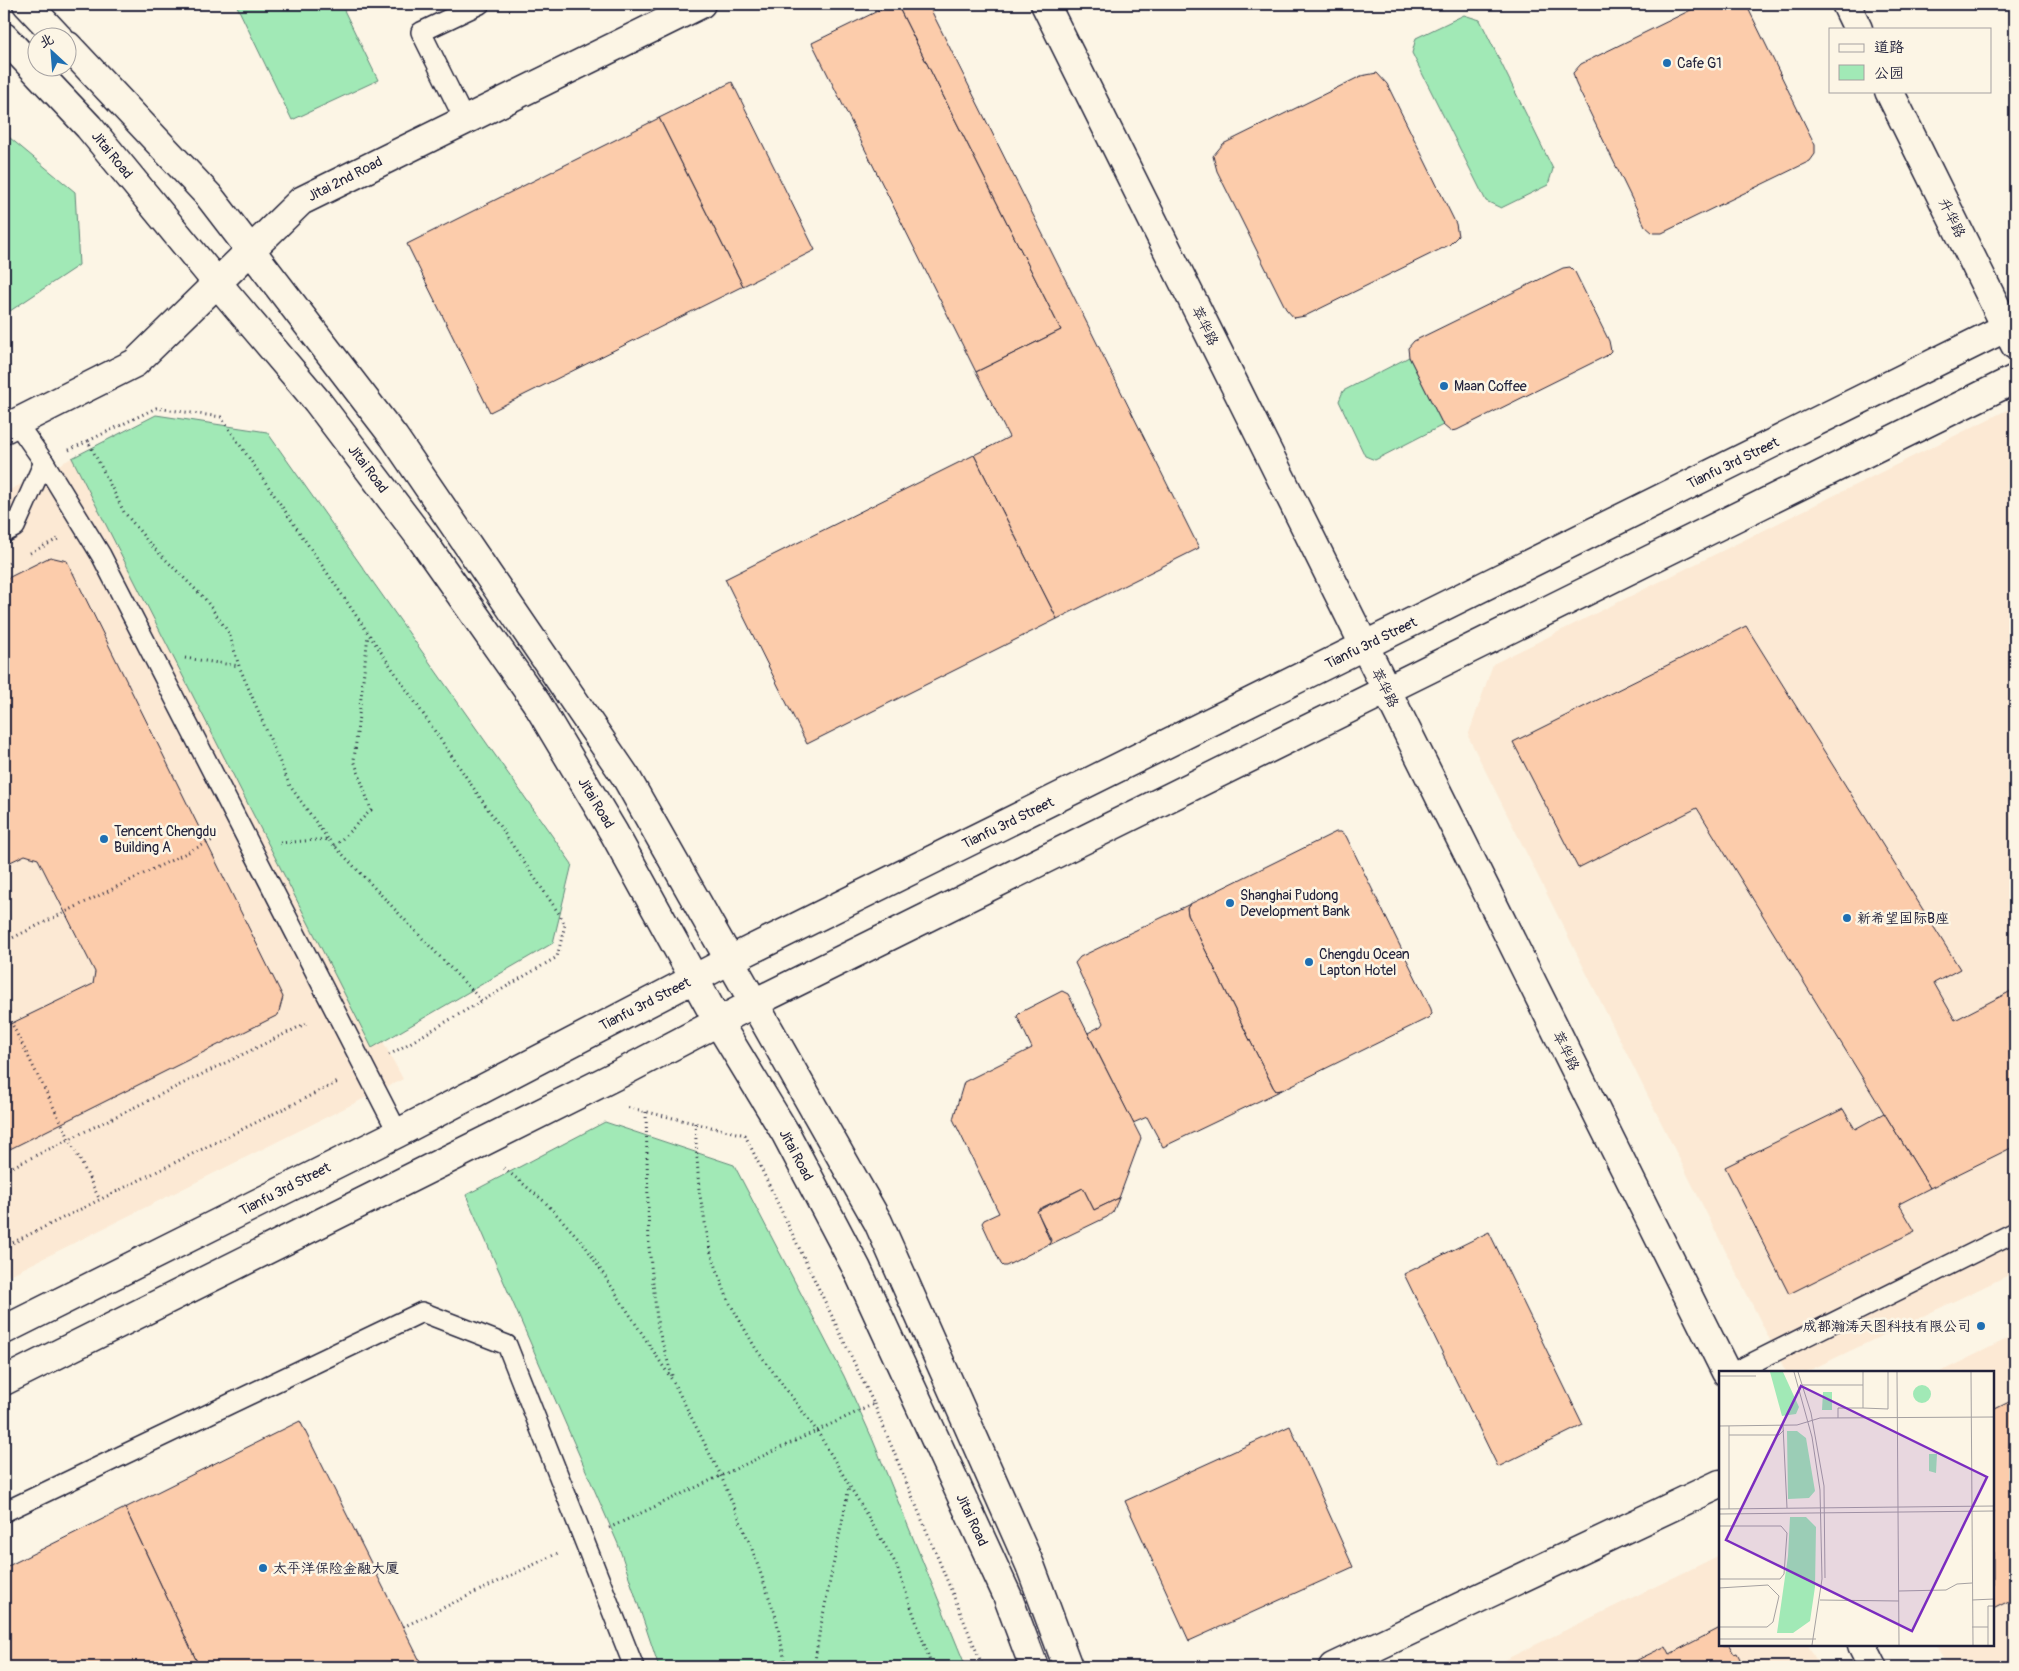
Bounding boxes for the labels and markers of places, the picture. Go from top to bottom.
place label: Cafe G1 [1677,55,1722,72]
marker: Cafe G1 [1661,57,1673,69]
place label: Maan Coffee [1454,378,1527,395]
marker: Maan Coffee [1438,380,1450,392]
place label: Tencent Chengdu Building A [114,823,216,856]
marker: Tencent Chengdu Building A [98,833,110,845]
place label: Shanghai Pudong Development Bank [1240,887,1350,920]
marker: Shanghai Pudong Development Bank [1224,897,1236,909]
place label: 新希望国际B座 [1857,910,1949,927]
marker: 新希望国际B座 [1841,912,1853,924]
place label: Chengdu Ocean Lapton Hotel [1319,946,1410,979]
marker: Chengdu Ocean Lapton Hotel [1303,956,1315,968]
place label: 成都瀚涛天图科技有限公司 [1803,1318,1971,1335]
marker: 成都瀚涛天图科技有限公司 [1975,1320,1987,1332]
place label: 太平洋保险金融大厦 [273,1560,399,1577]
marker: 太平洋保险金融大厦 [257,1562,269,1574]

